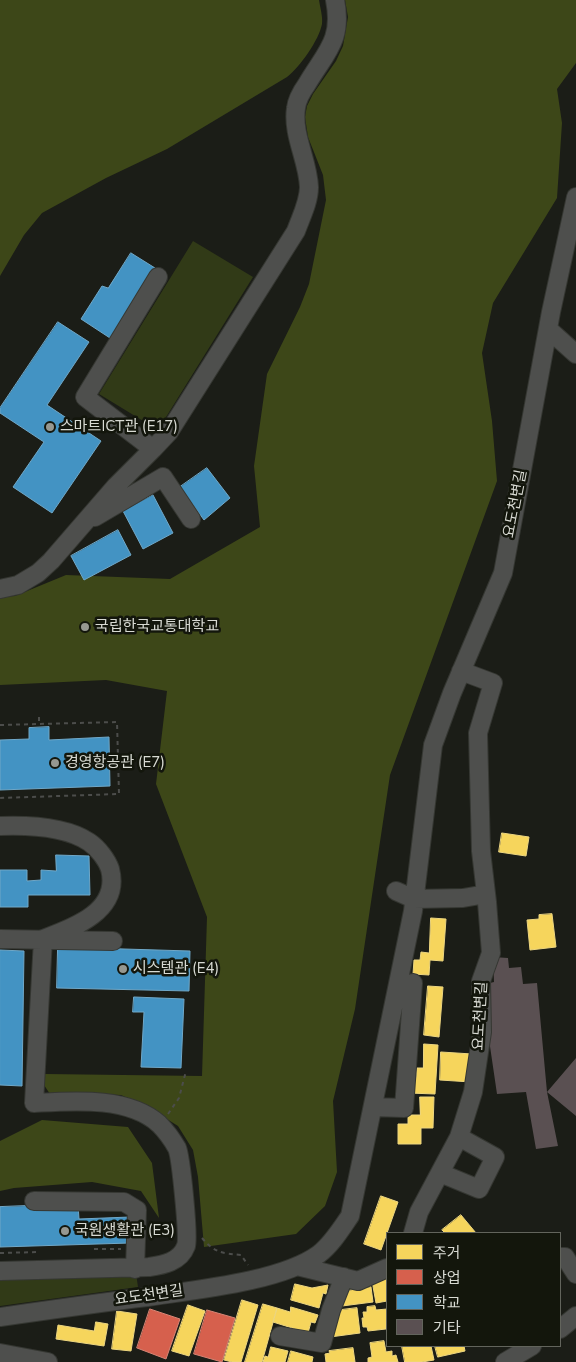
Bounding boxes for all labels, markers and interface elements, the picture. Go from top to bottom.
place label: 스마트ICT관 (E17) [60,418,178,436]
marker: 스마트ICT관 (E17) [44,421,56,433]
street label: 요도천변길 [501,468,531,540]
place label: 국립한국교통대학교 [95,618,219,636]
marker: 국립한국교통대학교 [79,621,91,633]
place label: 경영항공관 (E7) [65,754,165,772]
marker: 경영항공관 (E7) [49,757,61,769]
place label: 시스템관 (E4) [133,960,219,978]
marker: 시스템관 (E4) [117,963,129,975]
street label: 요도천변길 [470,981,492,1051]
place label: 국원생활관 (E3) [75,1222,175,1240]
marker: 국원생활관 (E3) [59,1225,71,1237]
legend [386,1232,561,1347]
text: 주거 [433,1243,461,1263]
text: 상업 [433,1268,461,1288]
street label: 요도천변길 [114,1282,184,1310]
text: 학교 [433,1293,461,1313]
text: 기타 [433,1318,461,1338]

